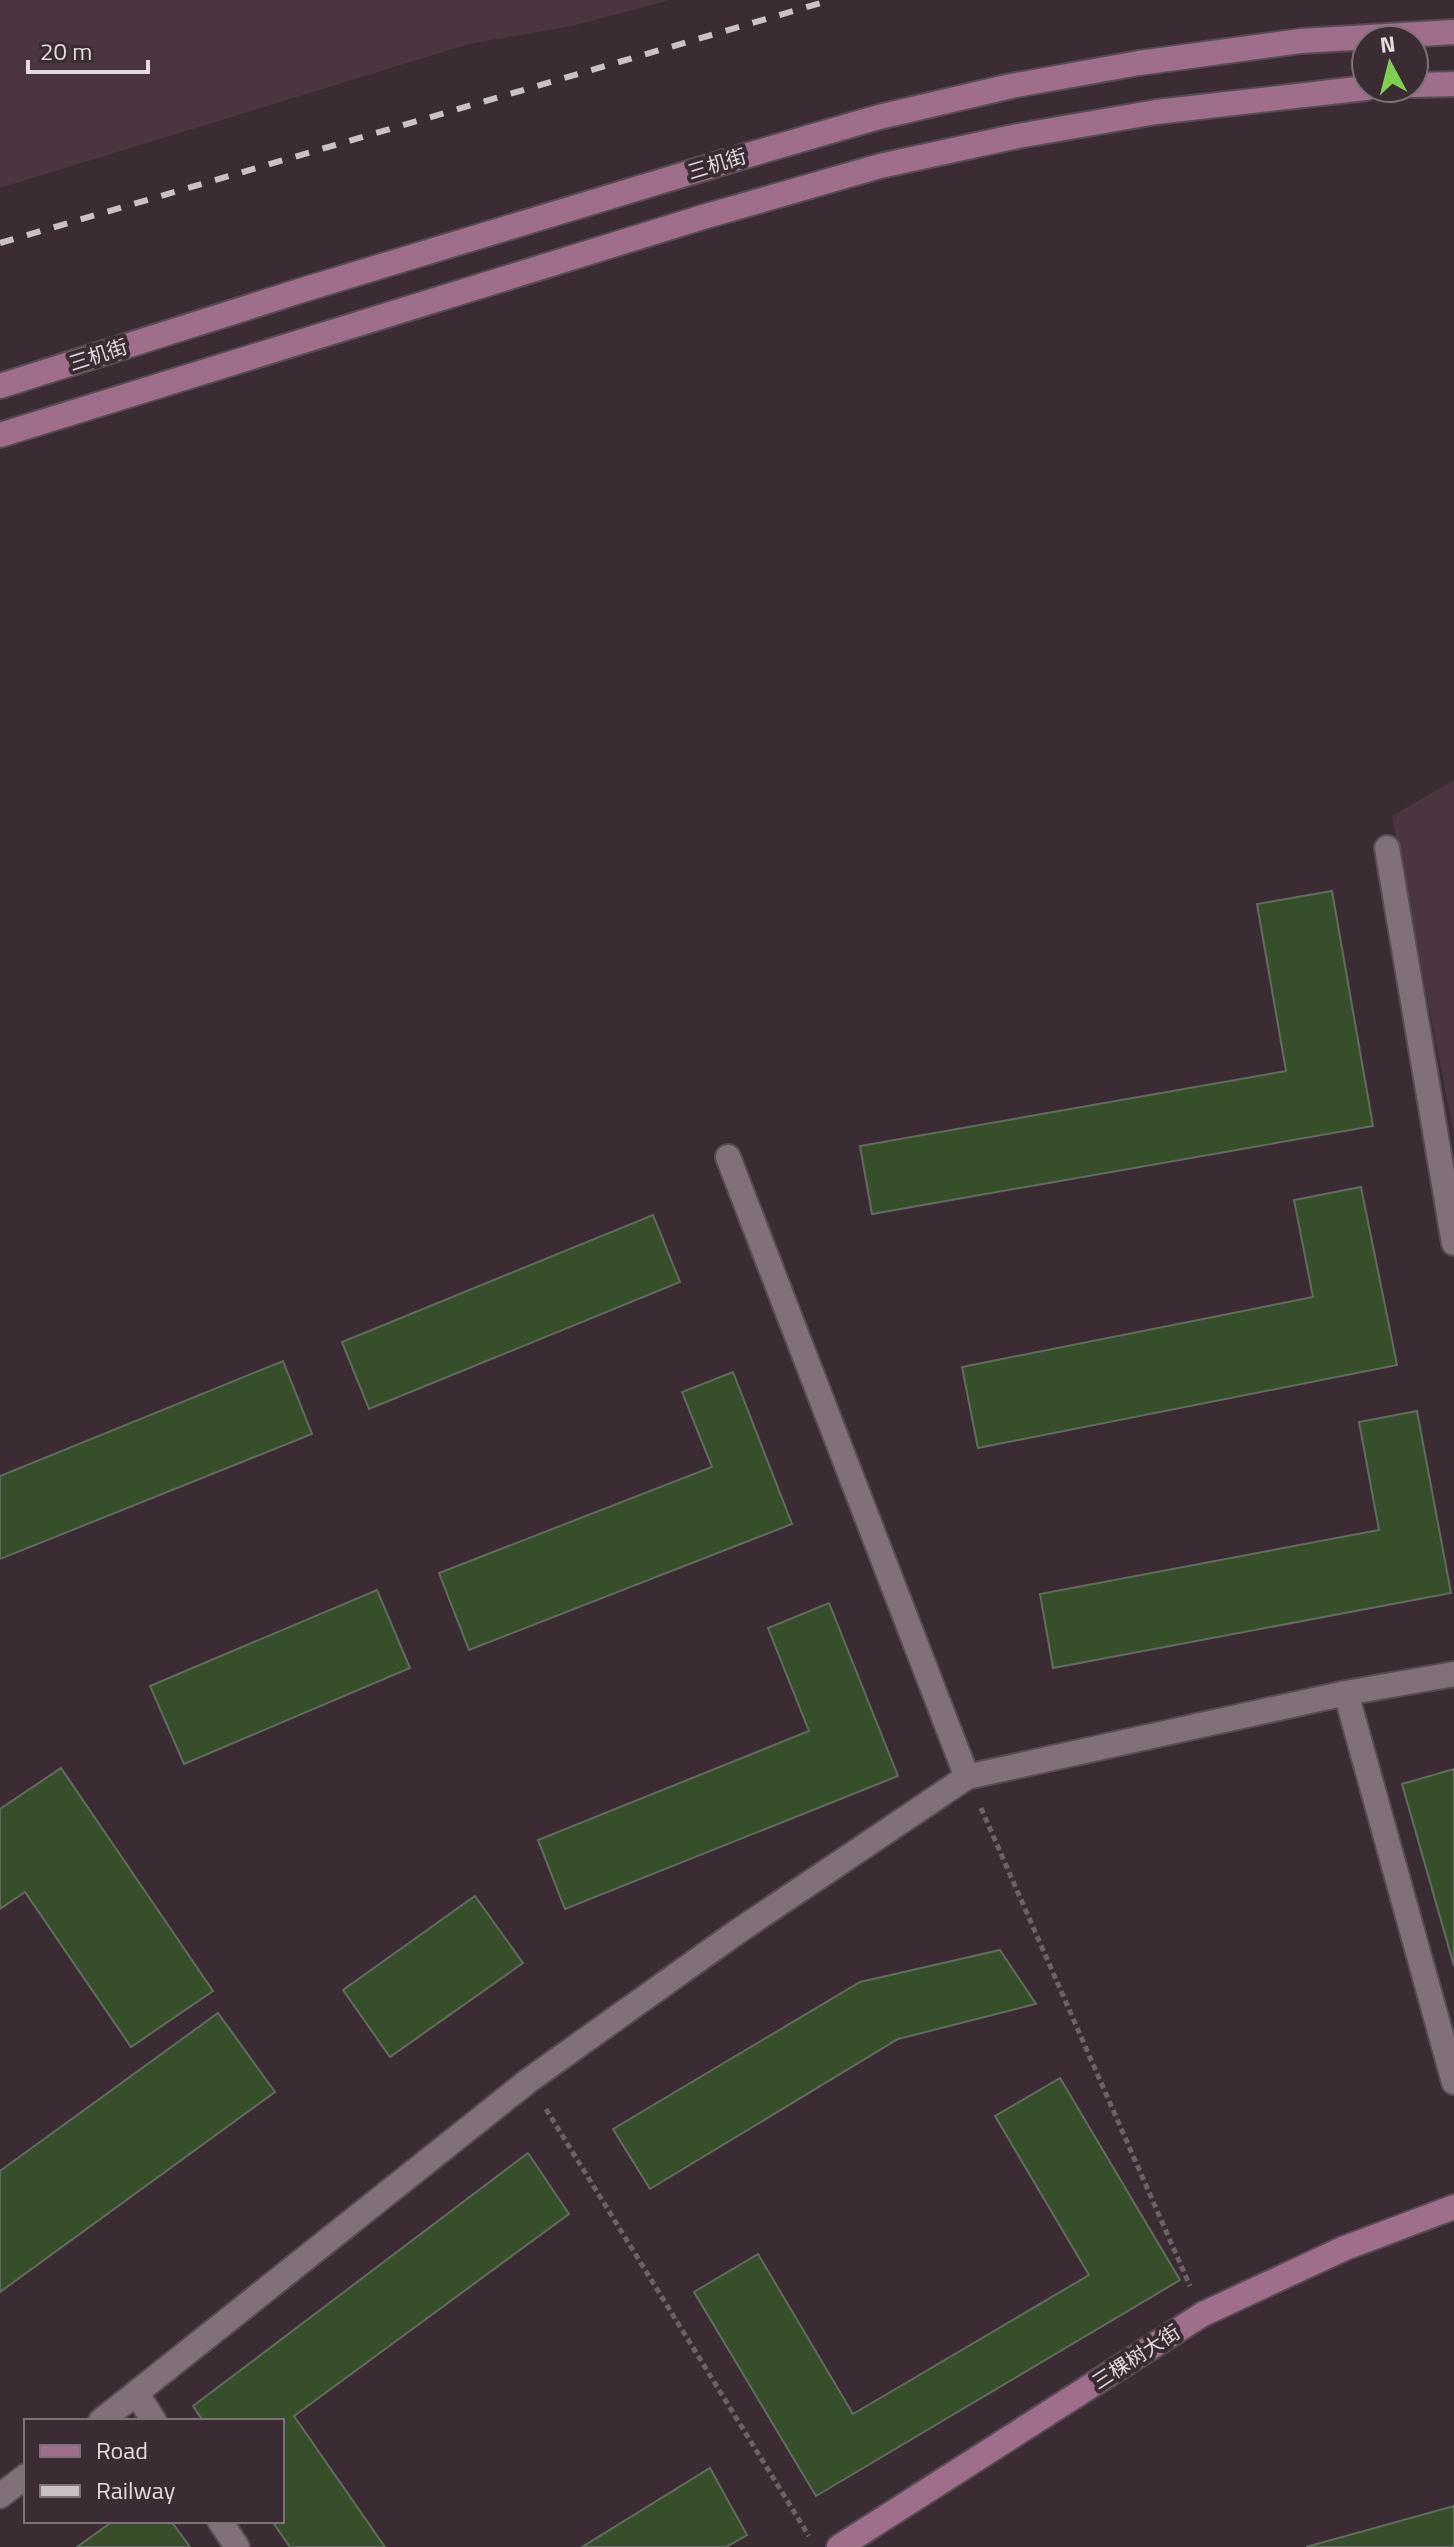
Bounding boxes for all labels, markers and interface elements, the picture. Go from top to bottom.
scale bar [28,24,148,74]
north arrow [1350,24,1430,104]
text: N [1378,26,1397,62]
text: 20 m [40,33,92,69]
street label: 三机街 [684,140,750,187]
street label: 三机街 [65,331,131,379]
street label: 三棵树大街 [1085,2316,1186,2397]
legend [24,2419,284,2523]
text: Road [96,2432,148,2468]
text: Railway [96,2472,176,2508]

